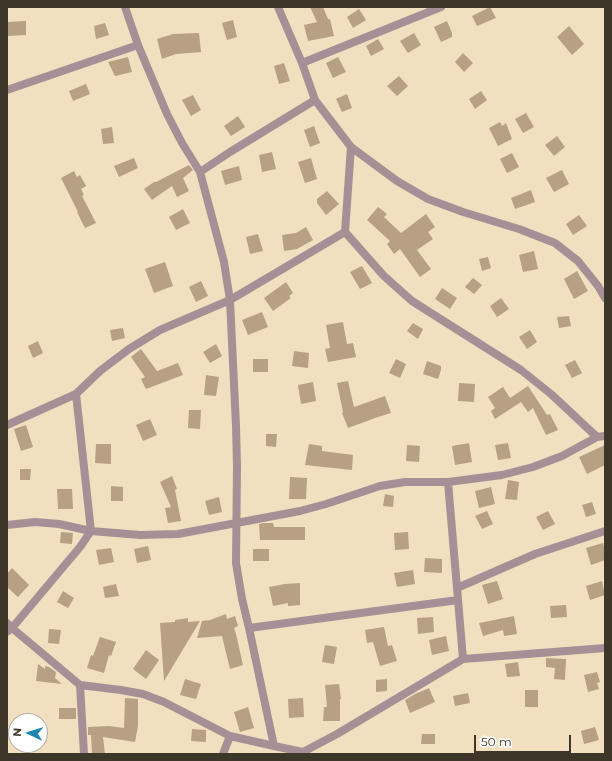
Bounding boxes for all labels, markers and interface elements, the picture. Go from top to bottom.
north arrow [8,713,48,753]
text: N [10,727,24,737]
scale bar [476,727,573,753]
text: 50 m [481,734,512,749]

